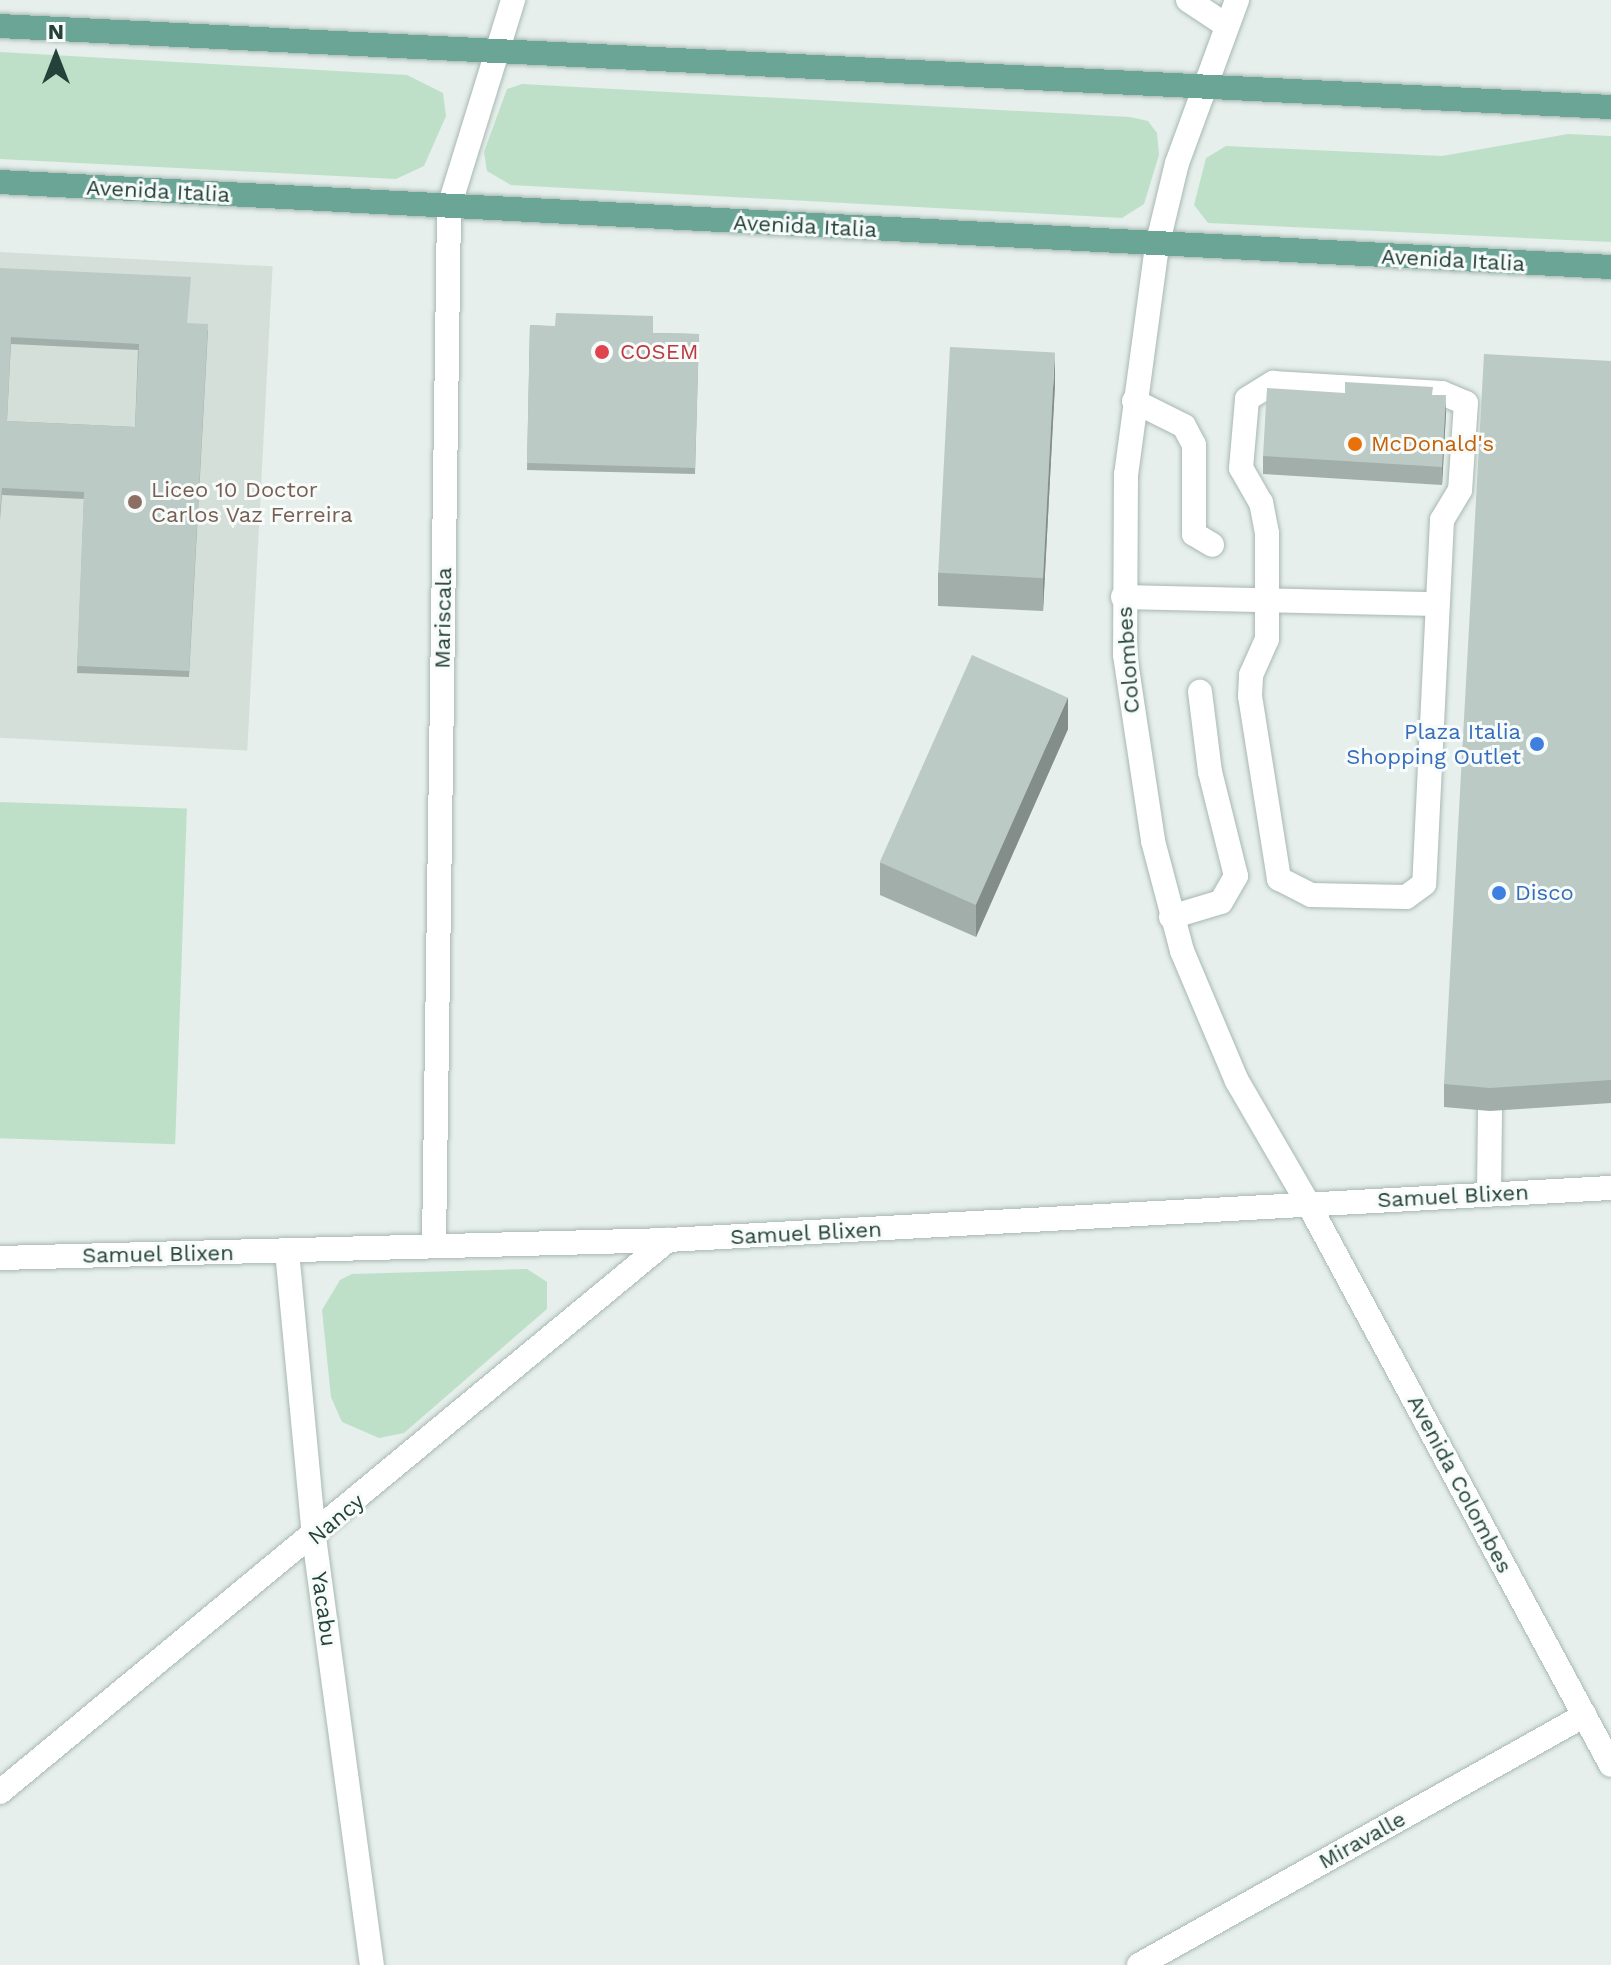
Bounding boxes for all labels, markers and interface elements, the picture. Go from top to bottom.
north arrow [16,16,96,96]
text: N [48,19,64,44]
street label: Avenida Italia [85,174,231,208]
street label: Avenida Italia [732,209,878,243]
street label: Avenida Italia [1380,243,1526,277]
place label: COSEM [620,339,698,365]
marker: COSEM [591,341,613,363]
place label: McDonald's [1371,431,1494,457]
marker: McDonald's [1346,435,1364,453]
place label: Liceo 10 Doctor Carlos Vaz Ferreira [151,476,353,528]
marker: Liceo 10 Doctor Carlos Vaz Ferreira [126,493,144,511]
street label: Mariscala [429,567,457,669]
street label: Colombes [1111,606,1145,714]
place label: Plaza Italia Shopping Outlet [1346,718,1521,770]
marker: Plaza Italia Shopping Outlet [1528,735,1546,753]
place label: Disco [1515,880,1574,906]
marker: Disco [1490,884,1508,902]
street label: Samuel Blixen [1376,1179,1530,1213]
street label: Samuel Blixen [729,1216,883,1250]
street label: Samuel Blixen [82,1239,234,1269]
street label: Avenida Colombes [1402,1390,1518,1578]
street label: Nancy [302,1488,370,1550]
street label: Yacabu [306,1570,342,1648]
street label: Miravalle [1314,1805,1410,1875]

